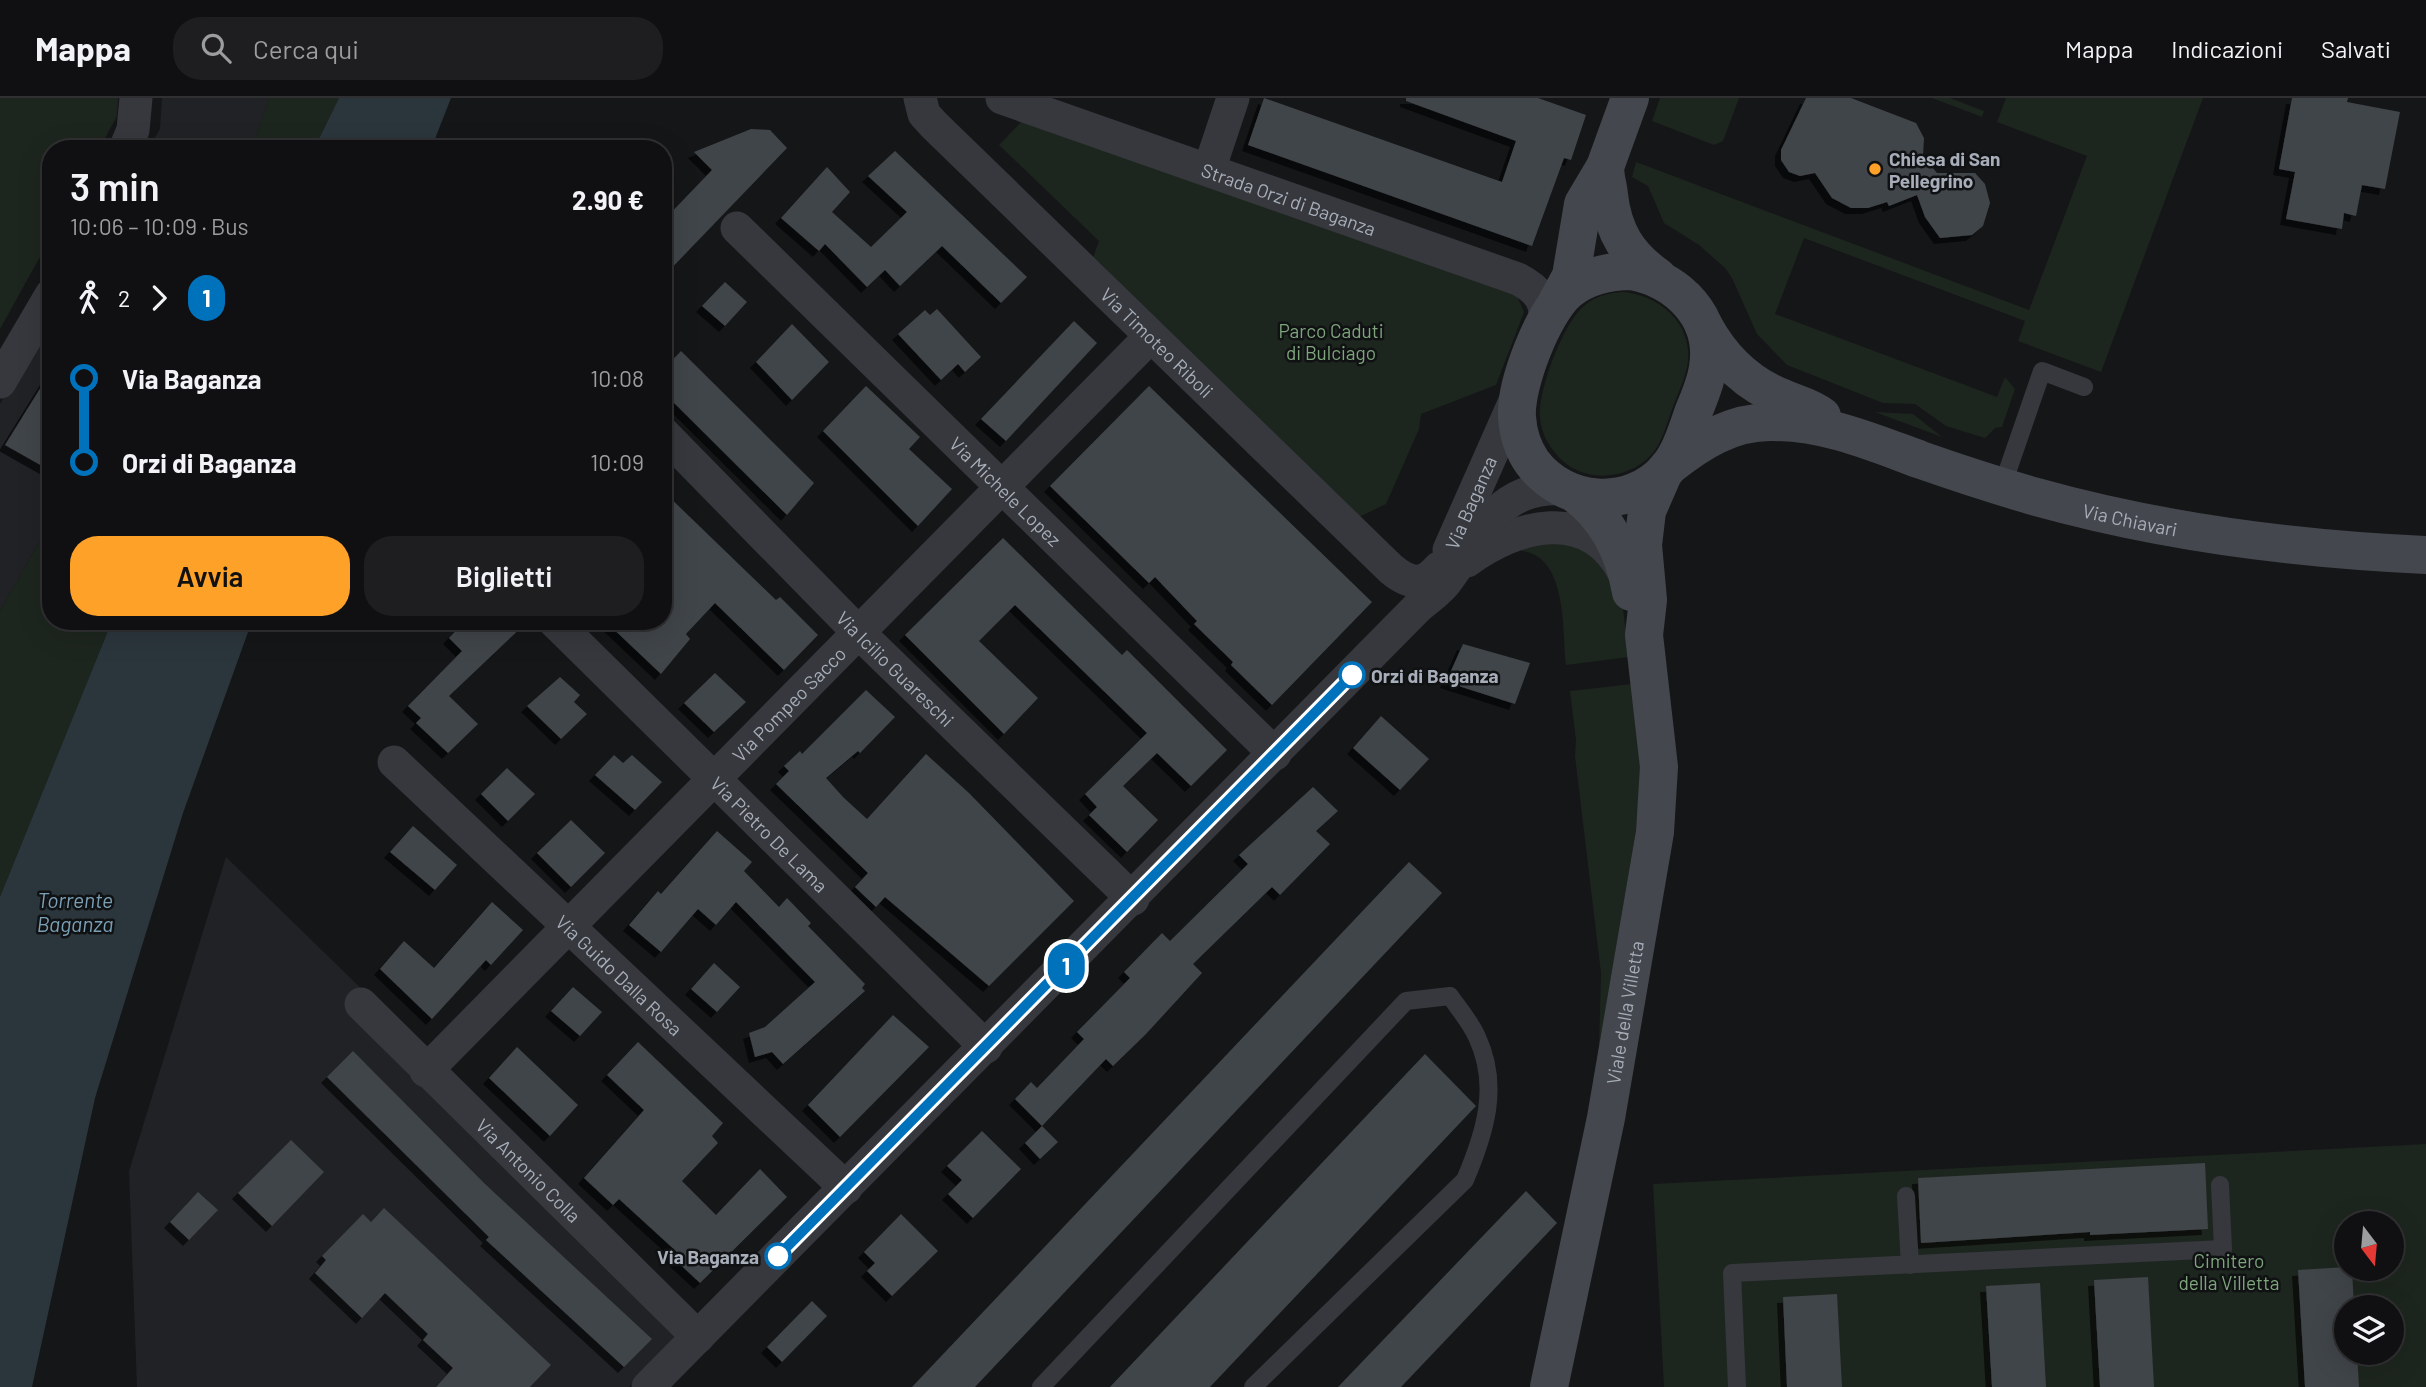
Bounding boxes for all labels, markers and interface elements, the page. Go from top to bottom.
search box [173,17,663,80]
text: Mappa [35,28,131,68]
icon: search [197,29,235,67]
text: Cerca qui [253,33,359,64]
text: Mappa [2065,34,2133,63]
text: Indicazioni [2171,34,2283,63]
text: Salvati [2321,34,2391,63]
place label: Chiesa di San Pellegrino [1889,147,2000,192]
street label: Strada Orzi di Baganza [1199,157,1379,240]
marker: Chiesa di San Pellegrino [1867,161,1883,177]
text: 3 min [70,163,160,209]
text: 2.90 € [572,184,644,215]
text: 10:06 – 10:09 · Bus [70,212,249,240]
icon: walk [70,279,108,317]
icon: forward [140,279,178,317]
street label: Via Timoteo Riboli [1096,282,1219,402]
text: 1 [202,283,211,312]
text: 2 [118,284,130,312]
park label: Parco Caduti di Bulciago [1278,319,1384,364]
text: Via Baganza [122,363,262,394]
text: 10:08 [590,364,644,392]
street label: Via Michele Lopez [945,431,1066,550]
text: Orzi di Baganza [122,447,297,478]
text: 10:09 [590,448,644,476]
street label: Via Baganza [1439,452,1501,553]
street label: Via Chiavari [2080,498,2179,540]
button: Avvia [70,536,350,616]
button: Biglietti [364,536,644,616]
street label: Via Icilio Guareschi [832,606,959,731]
street label: Via Pompeo Sacco [727,641,850,766]
marker: Orzi di Baganza [1339,662,1365,688]
place label: Orzi di Baganza [1371,664,1499,687]
street label: Via Pietro De Lama [706,771,833,896]
water label: Torrente Baganza [37,887,113,936]
street label: Via Guido Dalla Rosa [552,910,688,1040]
street label: Viale della Villetta [1600,939,1648,1086]
line badge: 1 [1043,943,1089,989]
text: 1 [1062,951,1070,980]
street label: Via Antonio Colla [472,1113,586,1227]
north arrow [2334,1211,2404,1281]
map controls [2334,1211,2404,1365]
marker: Via Baganza [765,1243,791,1269]
place label: Via Baganza [657,1245,759,1268]
park label: Cimitero della Villetta [2178,1249,2280,1294]
button: layers [2334,1295,2404,1365]

